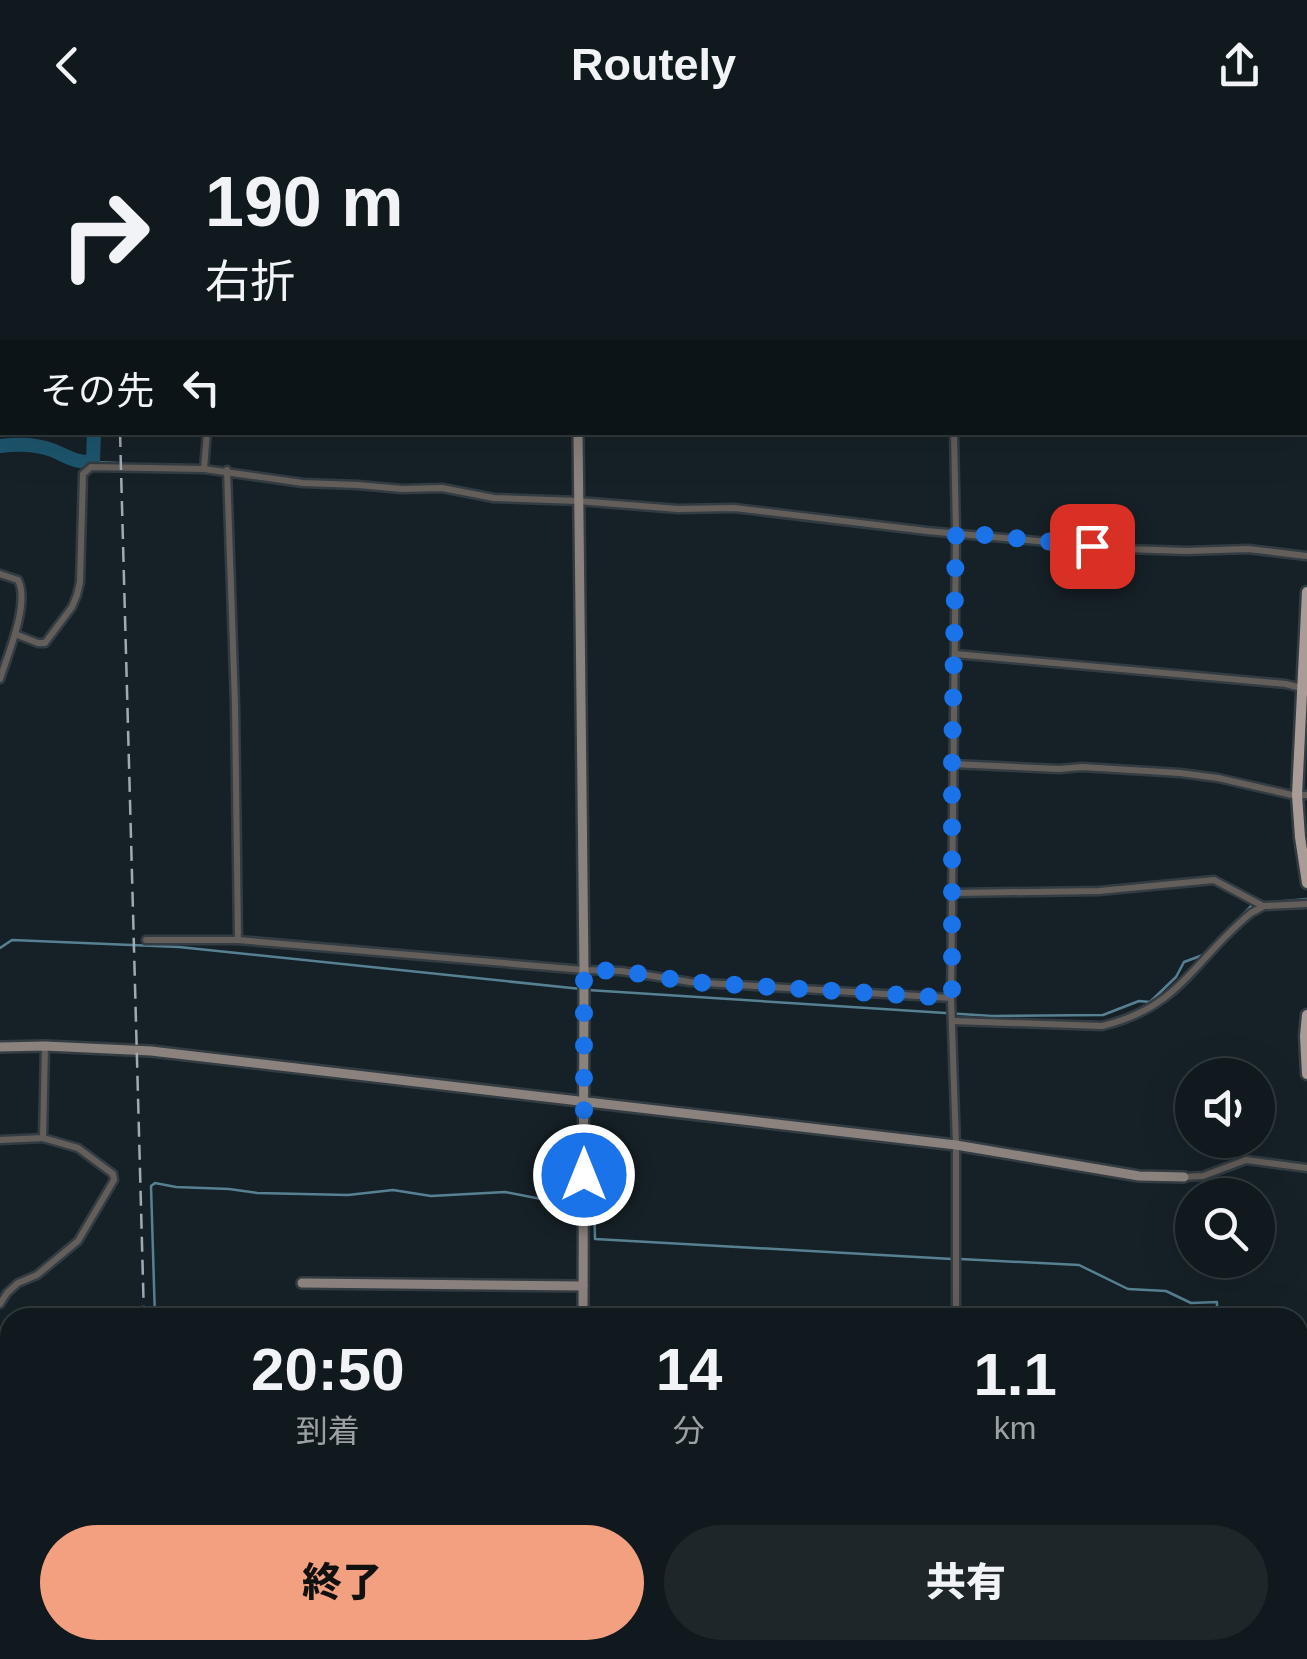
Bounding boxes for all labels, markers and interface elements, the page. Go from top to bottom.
icon: back [40,38,95,93]
icon: share [1212,38,1267,93]
text: Routely [571,39,736,90]
text: 190 m [205,163,403,241]
icon: right [40,170,170,300]
text: 右折 [205,256,295,307]
icon: left [174,360,229,415]
text: その先 [40,370,154,412]
pin [1050,504,1135,589]
icon: arrive [1065,519,1120,574]
map controls [1175,1058,1275,1278]
button: sound [1175,1058,1275,1158]
position arrow [532,1123,636,1227]
button: search [1175,1178,1275,1278]
text: 20:50 [251,1336,405,1403]
text: 14 [656,1336,722,1403]
text: 1.1 [973,1341,1057,1408]
text: km [994,1410,1036,1446]
text: 到着 [296,1413,360,1449]
text: 分 [673,1413,705,1449]
button: 終了 [40,1525,644,1640]
button: 共有 [664,1525,1268,1640]

